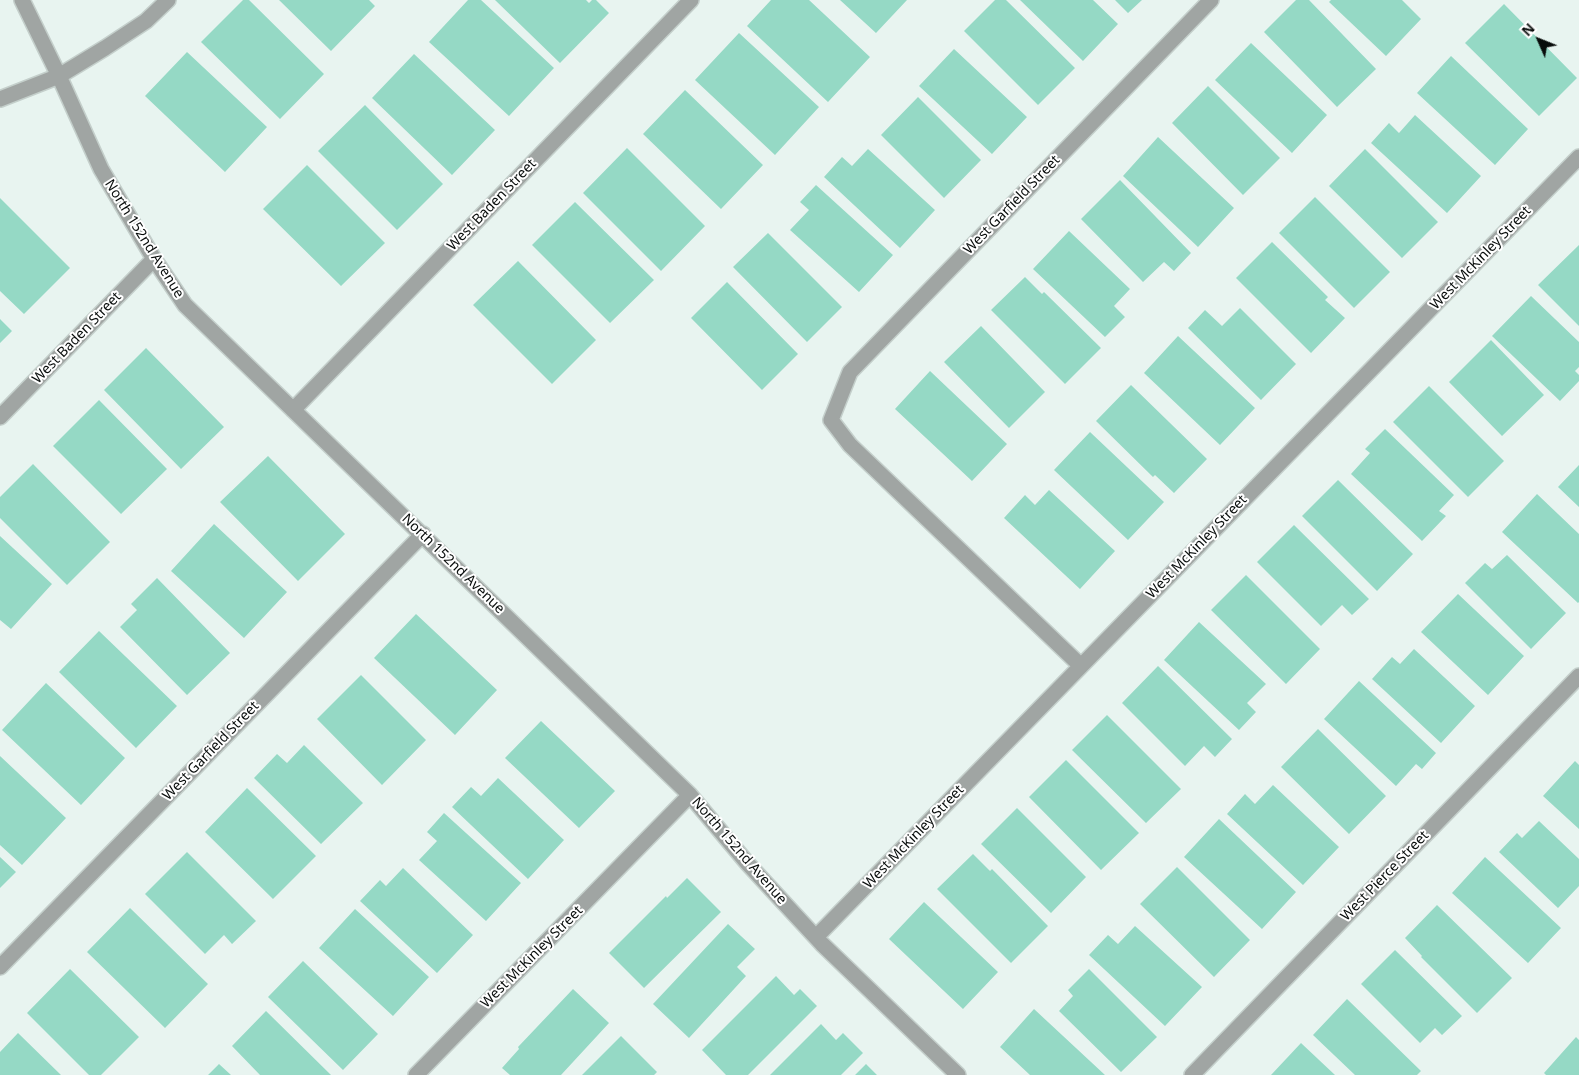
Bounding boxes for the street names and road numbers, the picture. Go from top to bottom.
street label: West Garfield Street [960,152,1064,258]
street label: West Baden Street [444,156,540,254]
street label: North 152nd Avenue [101,177,187,301]
street label: West McKinley Street [1427,203,1535,313]
street label: West Baden Street [29,289,125,387]
street label: West McKinley Street [1143,492,1251,602]
street label: North 152nd Avenue [398,511,508,617]
street label: West Garfield Street [159,698,263,804]
street label: West McKinley Street [860,782,968,892]
street label: North 152nd Avenue [688,794,790,908]
street label: West Pierce Street [1338,827,1432,925]
street label: West McKinley Street [477,902,587,1012]

